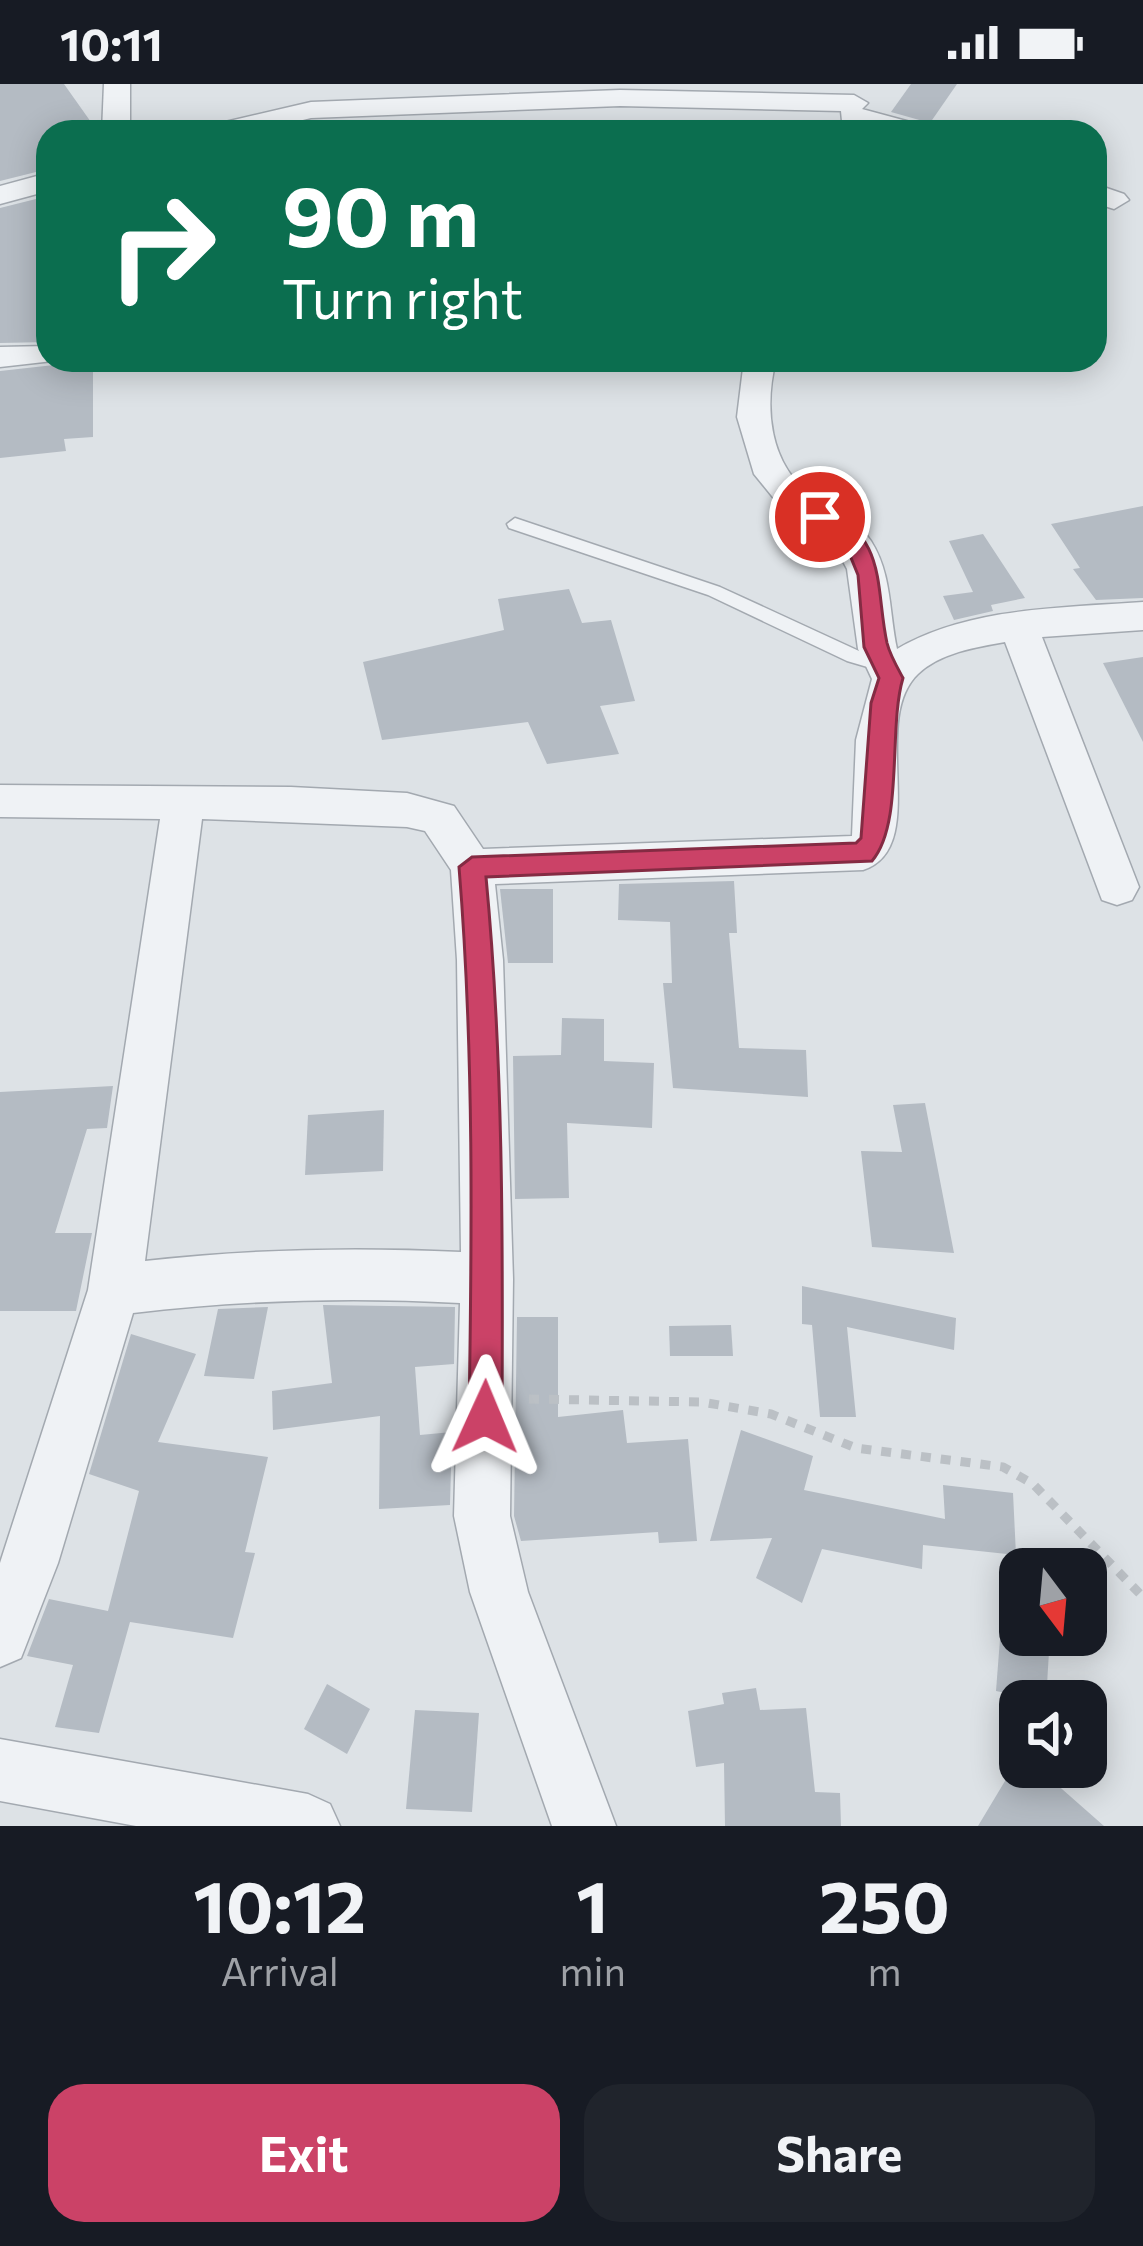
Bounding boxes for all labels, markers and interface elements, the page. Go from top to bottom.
text: 10:11 [60,15,163,70]
text: 90 m [282,162,479,264]
icon: right [84,168,240,324]
text: Turn right [282,264,523,330]
pin [769,466,871,568]
icon: arrive [787,484,853,550]
position arrow [422,1354,548,1480]
north arrow [999,1548,1107,1656]
map controls [999,1548,1107,1788]
button: sound [999,1680,1107,1788]
text: 10:12 [193,1860,366,1948]
text: 1 [576,1860,609,1948]
text: 250 [819,1860,950,1948]
text: Arrival [221,1946,339,1994]
text: min [559,1946,626,1994]
text: m [867,1946,901,1994]
button: Exit [48,2084,560,2222]
button: Share [584,2084,1095,2222]

